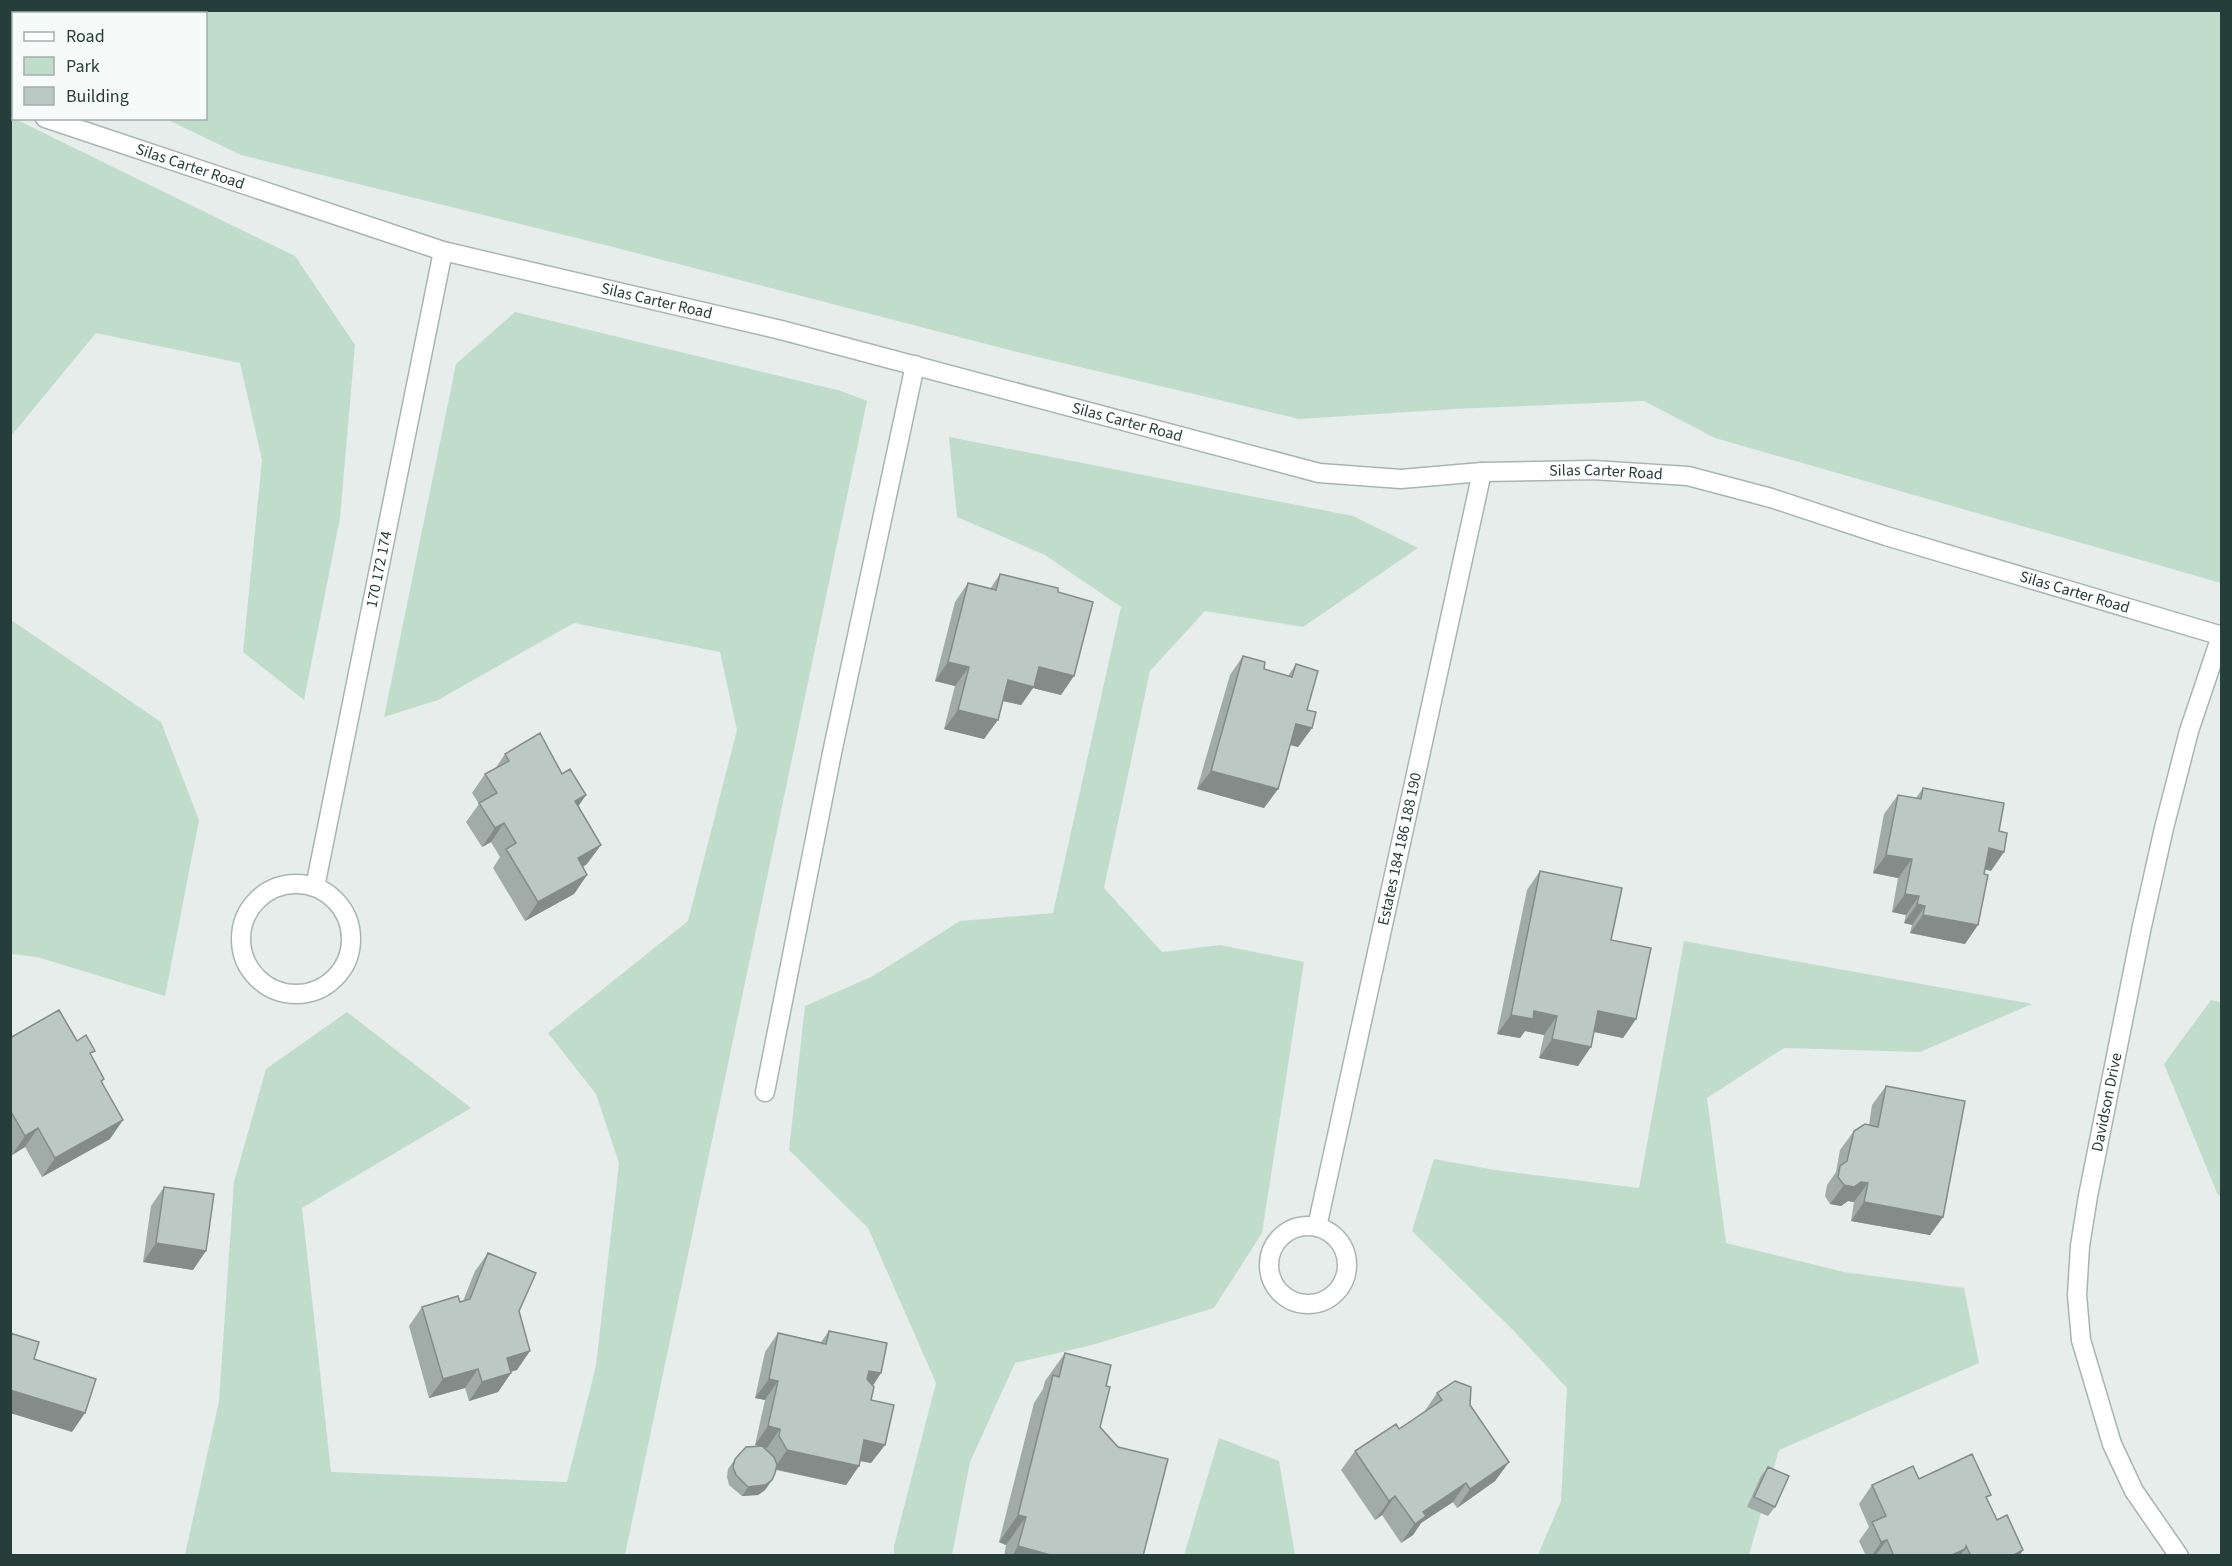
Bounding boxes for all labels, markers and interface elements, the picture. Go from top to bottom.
legend [12,12,207,120]
text: Road [66,24,105,49]
text: Park [66,54,100,79]
text: Building [66,84,129,109]
street label: Silas Carter Road [133,138,247,195]
street label: Silas Carter Road [599,277,714,325]
street label: Silas Carter Road [1069,397,1185,447]
street label: Silas Carter Road [1549,459,1663,485]
street label: 170 172 174 [360,529,397,610]
street label: Silas Carter Road [2017,565,2132,619]
street label: Estates 184 186 188 190 [1372,770,1427,927]
street label: Davidson Drive [2086,1051,2127,1154]

